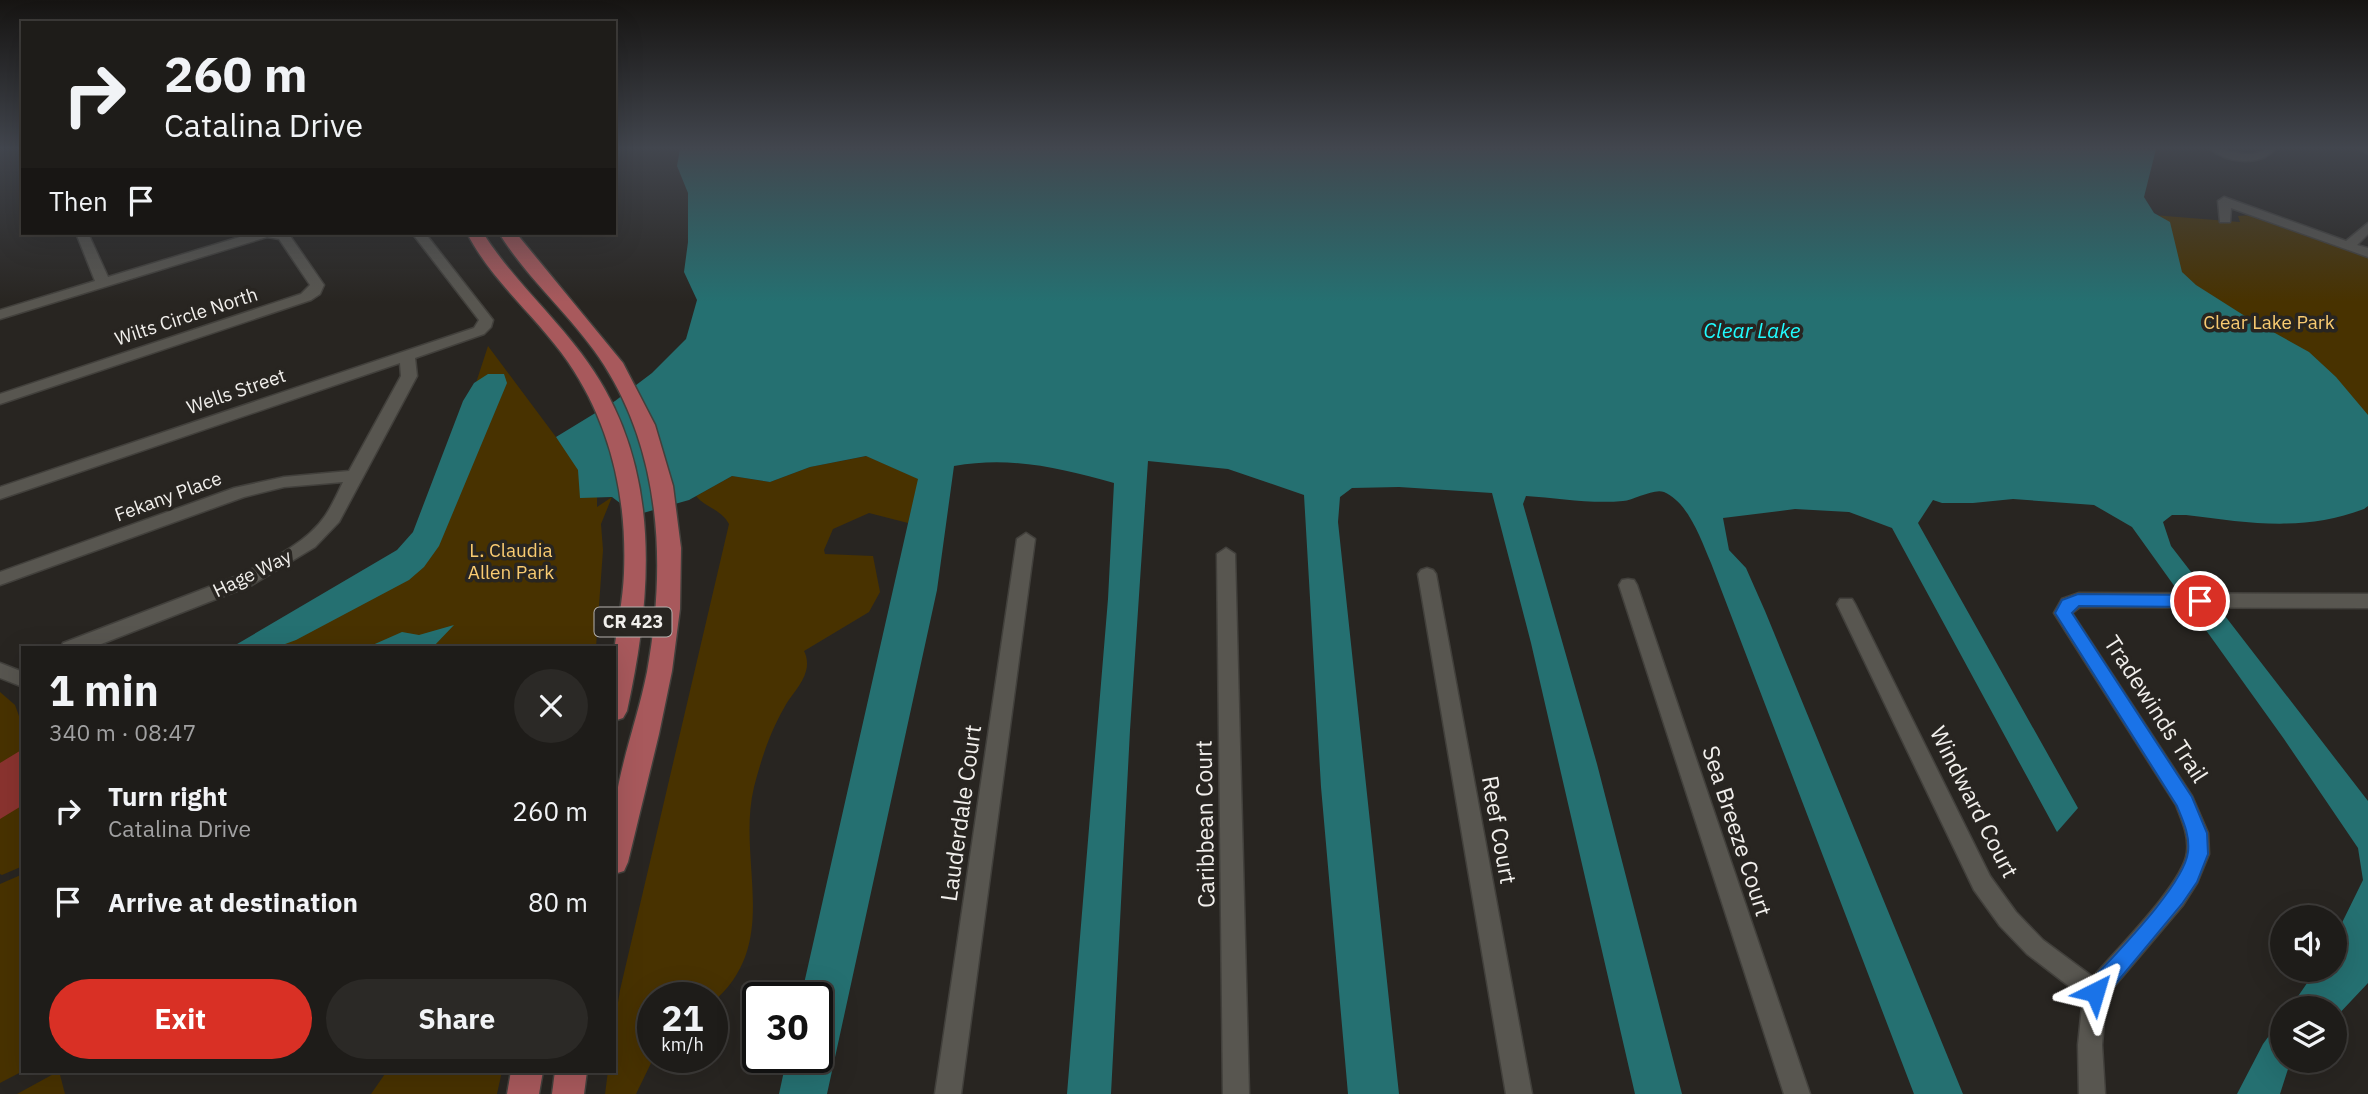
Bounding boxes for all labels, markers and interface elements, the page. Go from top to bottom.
text: 260 m [164,42,308,105]
icon: right [49,49,140,140]
text: Catalina Drive [164,104,363,146]
icon: arrive [122,182,160,220]
text: Then [49,184,108,218]
street label: Wilts Circle North [112,282,260,350]
park label: Clear Lake Park [2203,310,2335,334]
water label: Clear Lake [1703,316,1801,344]
street label: Wells Street [183,363,289,419]
street label: Fekany Place [111,466,225,526]
park label: L. Claudia Allen Park [468,538,554,584]
street label: Hage Way [209,543,296,602]
pin [2170,571,2230,631]
icon: arrive [2181,582,2219,620]
road number: CR 423 [594,608,672,636]
street label: Tradewinds Trail [2098,629,2216,788]
text: 1 min [49,663,159,718]
button: close [514,669,588,743]
text: 340 m · 08:47 [49,717,196,747]
street label: Windward Court [1924,721,2026,882]
street label: Lauderdale Court [933,723,987,903]
street label: Caribbean Court [1188,740,1220,908]
street label: Sea Breeze Court [1696,742,1780,920]
street label: Reef Court [1476,773,1524,886]
text: Turn right [108,779,227,813]
icon: right [49,792,87,830]
text: 260 m [512,794,588,828]
text: Catalina Drive [108,813,251,843]
icon: arrive [49,883,87,921]
text: Arrive at destination [108,885,358,919]
text: 80 m [528,885,588,919]
map controls [2270,905,2347,1073]
button: sound [2270,905,2347,982]
position arrow [2058,955,2132,1029]
button: Exit [49,979,312,1059]
button: Share [326,979,588,1059]
speed limit sign: 30 [742,982,833,1073]
text: 21 [661,995,704,1041]
button: layers [2270,996,2347,1073]
text: km/h [661,1033,704,1056]

